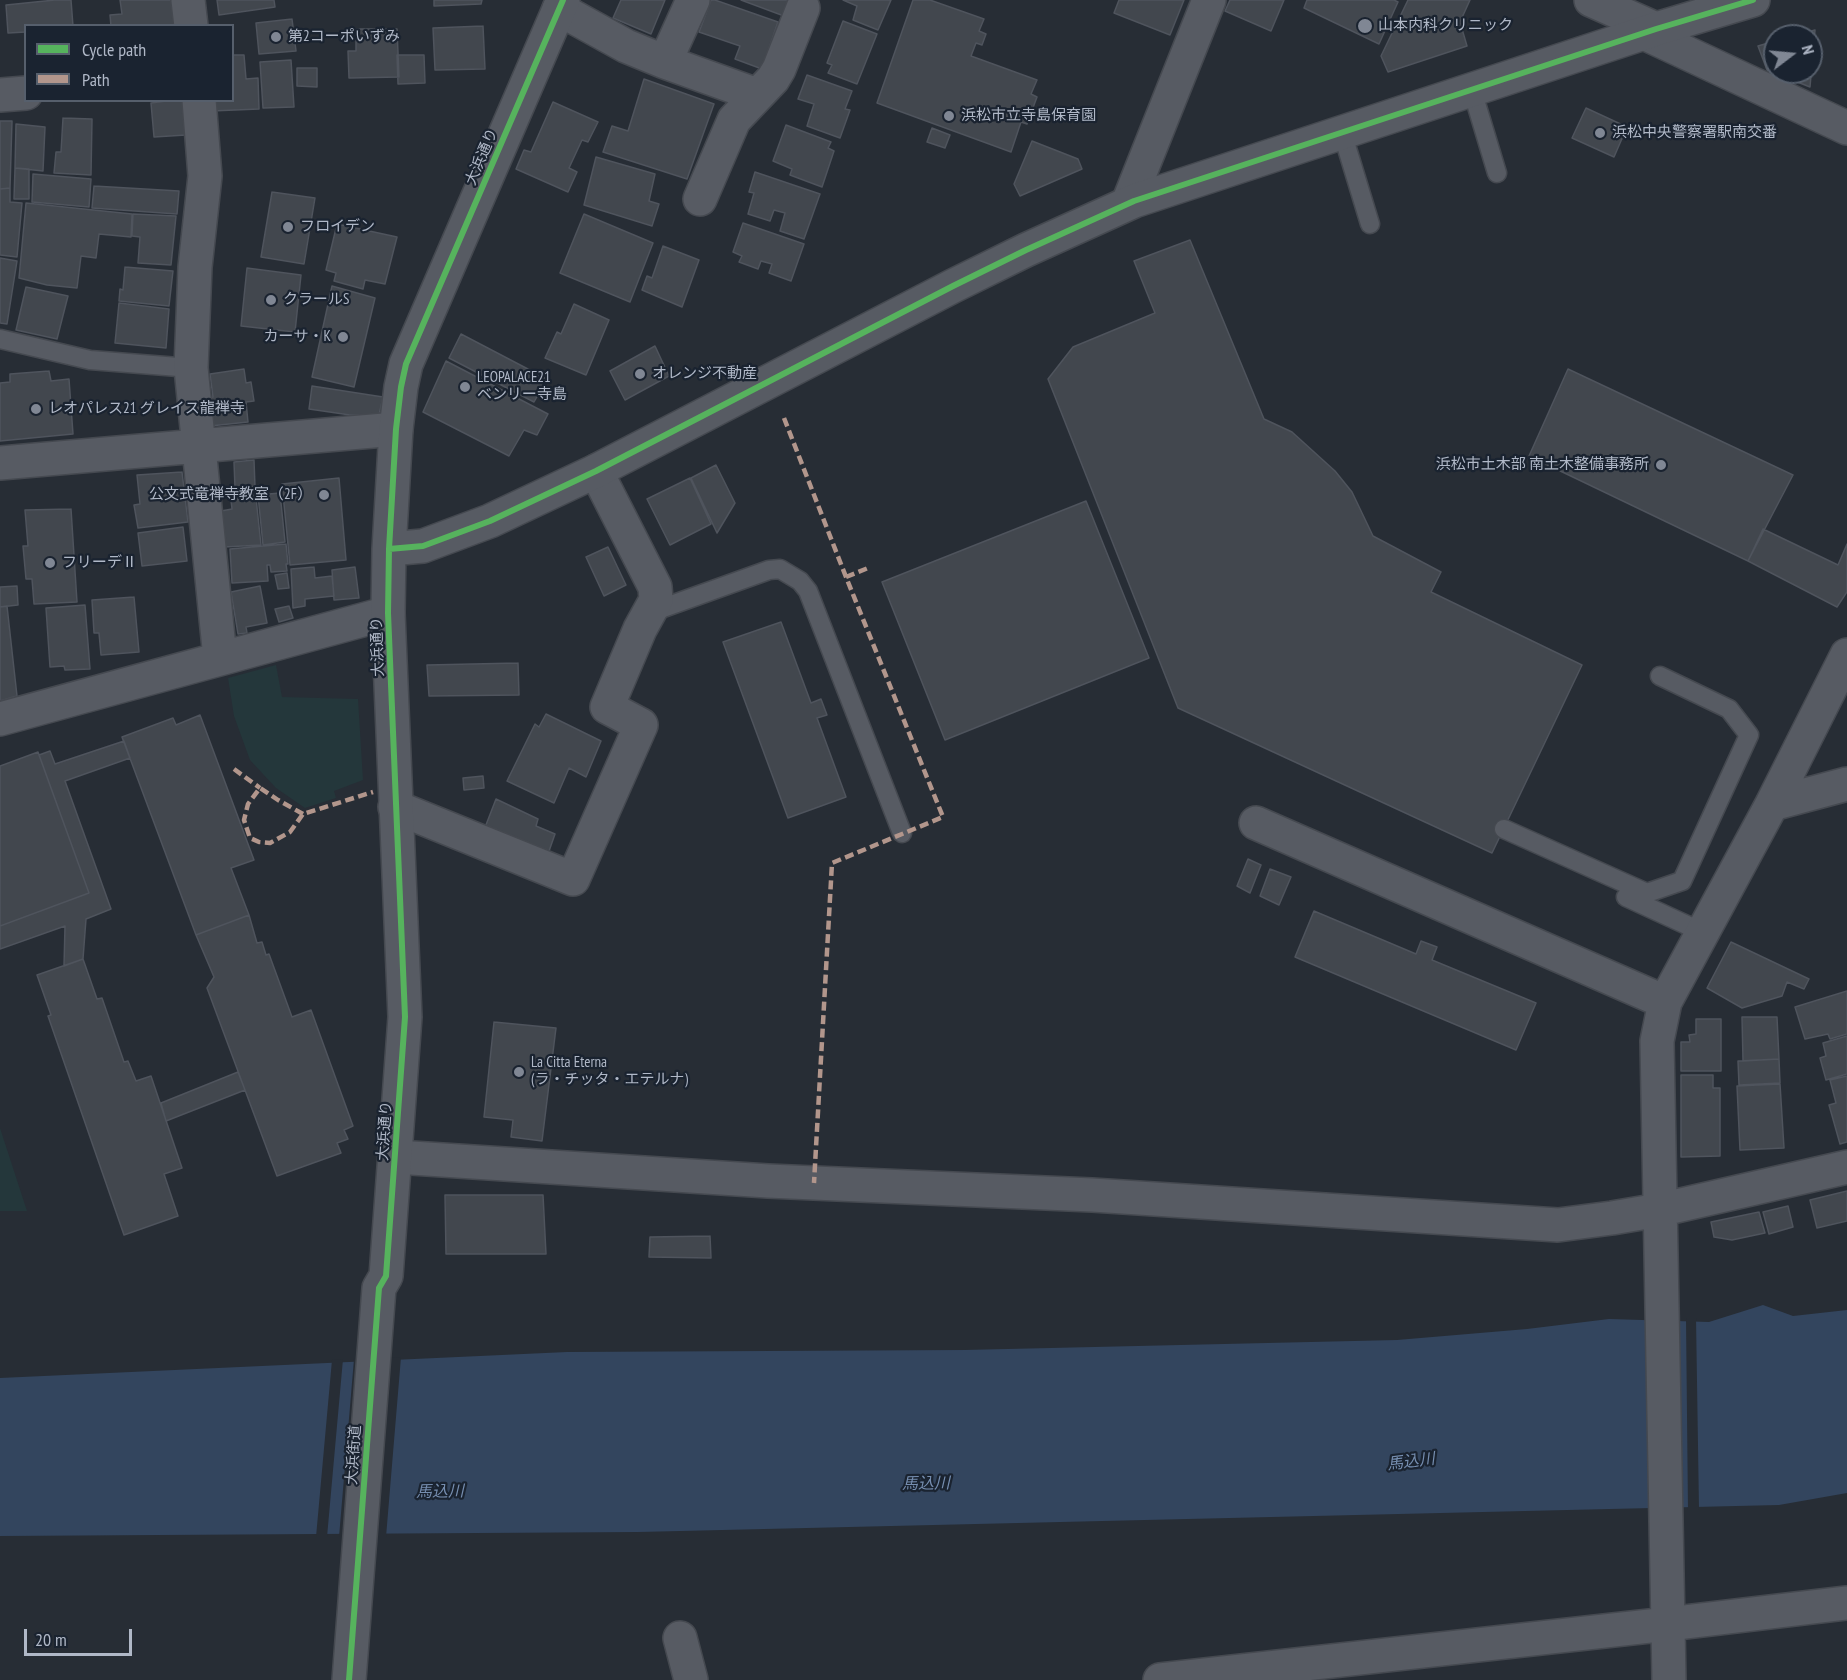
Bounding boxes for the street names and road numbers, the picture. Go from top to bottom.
street label: 大浜通り [462,126,502,188]
street label: 大浜通り [368,617,388,677]
street label: 大浜通り [374,1100,396,1162]
street label: 大浜街道 [343,1424,365,1486]

